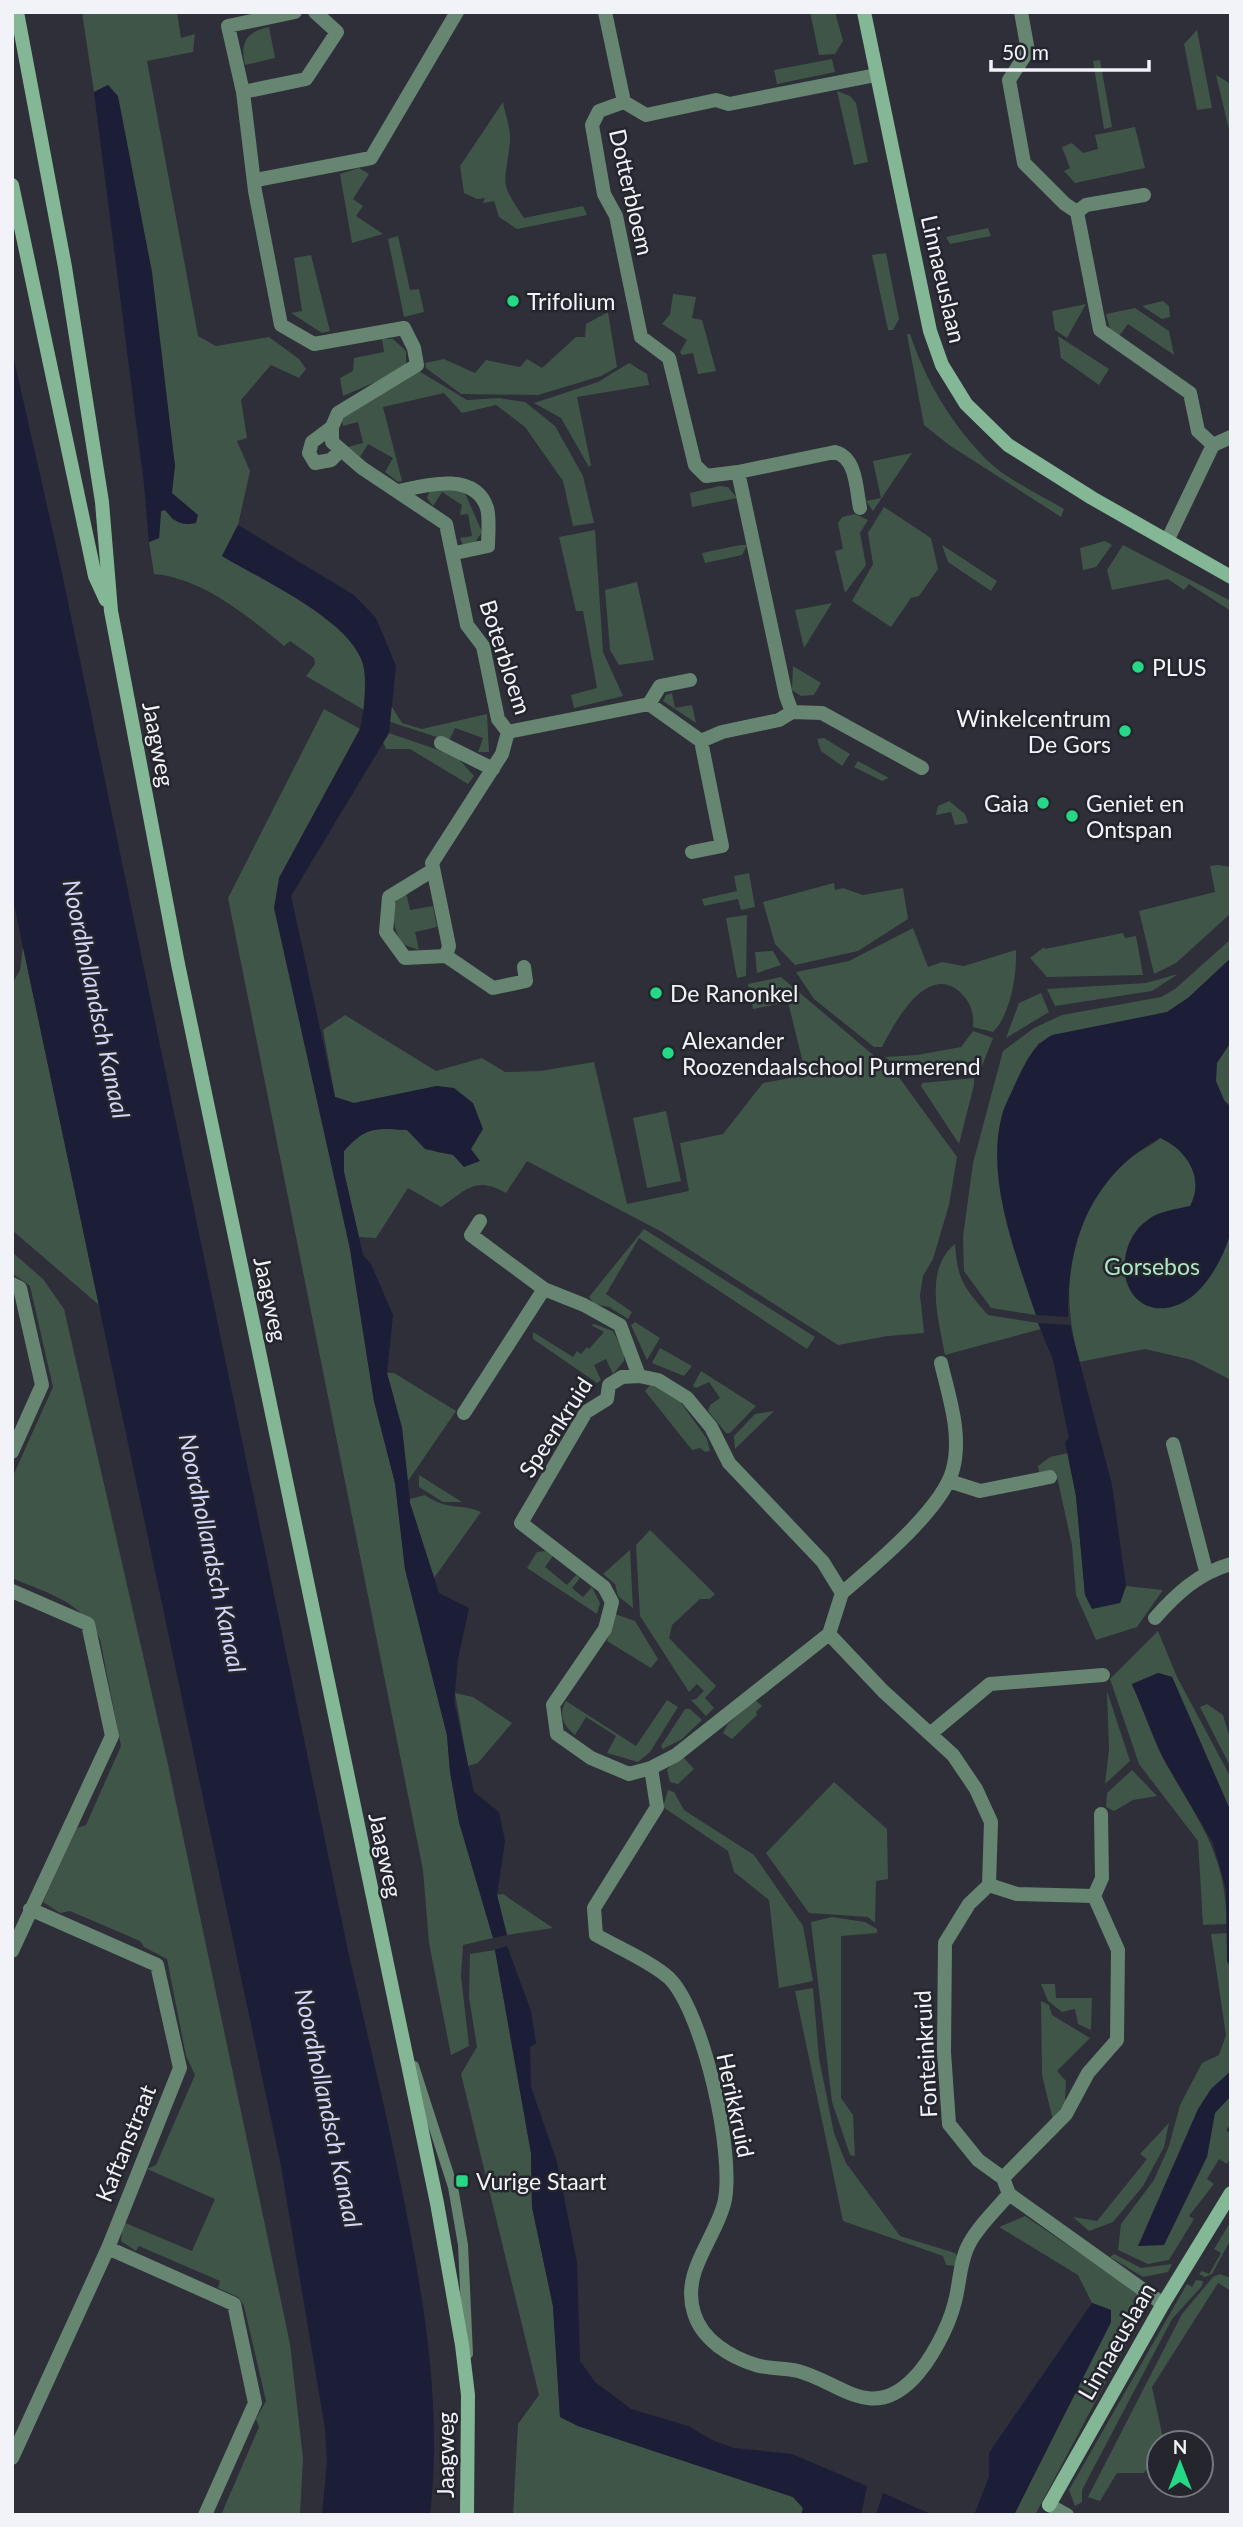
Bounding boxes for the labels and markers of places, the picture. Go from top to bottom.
place label: Trifolium [527,287,615,315]
marker: Trifolium [505,293,521,309]
place label: PLUS [1152,653,1206,681]
marker: PLUS [1130,659,1146,675]
place label: Winkelcentrum De Gors [956,704,1111,758]
marker: Winkelcentrum De Gors [1117,723,1133,739]
place label: Gaia [984,789,1029,817]
place label: Geniet en Ontspan [1086,789,1184,843]
marker: Gaia [1035,795,1051,811]
marker: Geniet en Ontspan [1064,808,1080,824]
place label: De Ranonkel [670,979,798,1007]
marker: De Ranonkel [648,985,664,1001]
place label: Alexander Roozendaalschool Purmerend [682,1026,981,1080]
marker: Alexander Roozendaalschool Purmerend [660,1045,676,1061]
place label: Vurige Staart [476,2167,607,2195]
marker: Vurige Staart [454,2173,470,2189]

